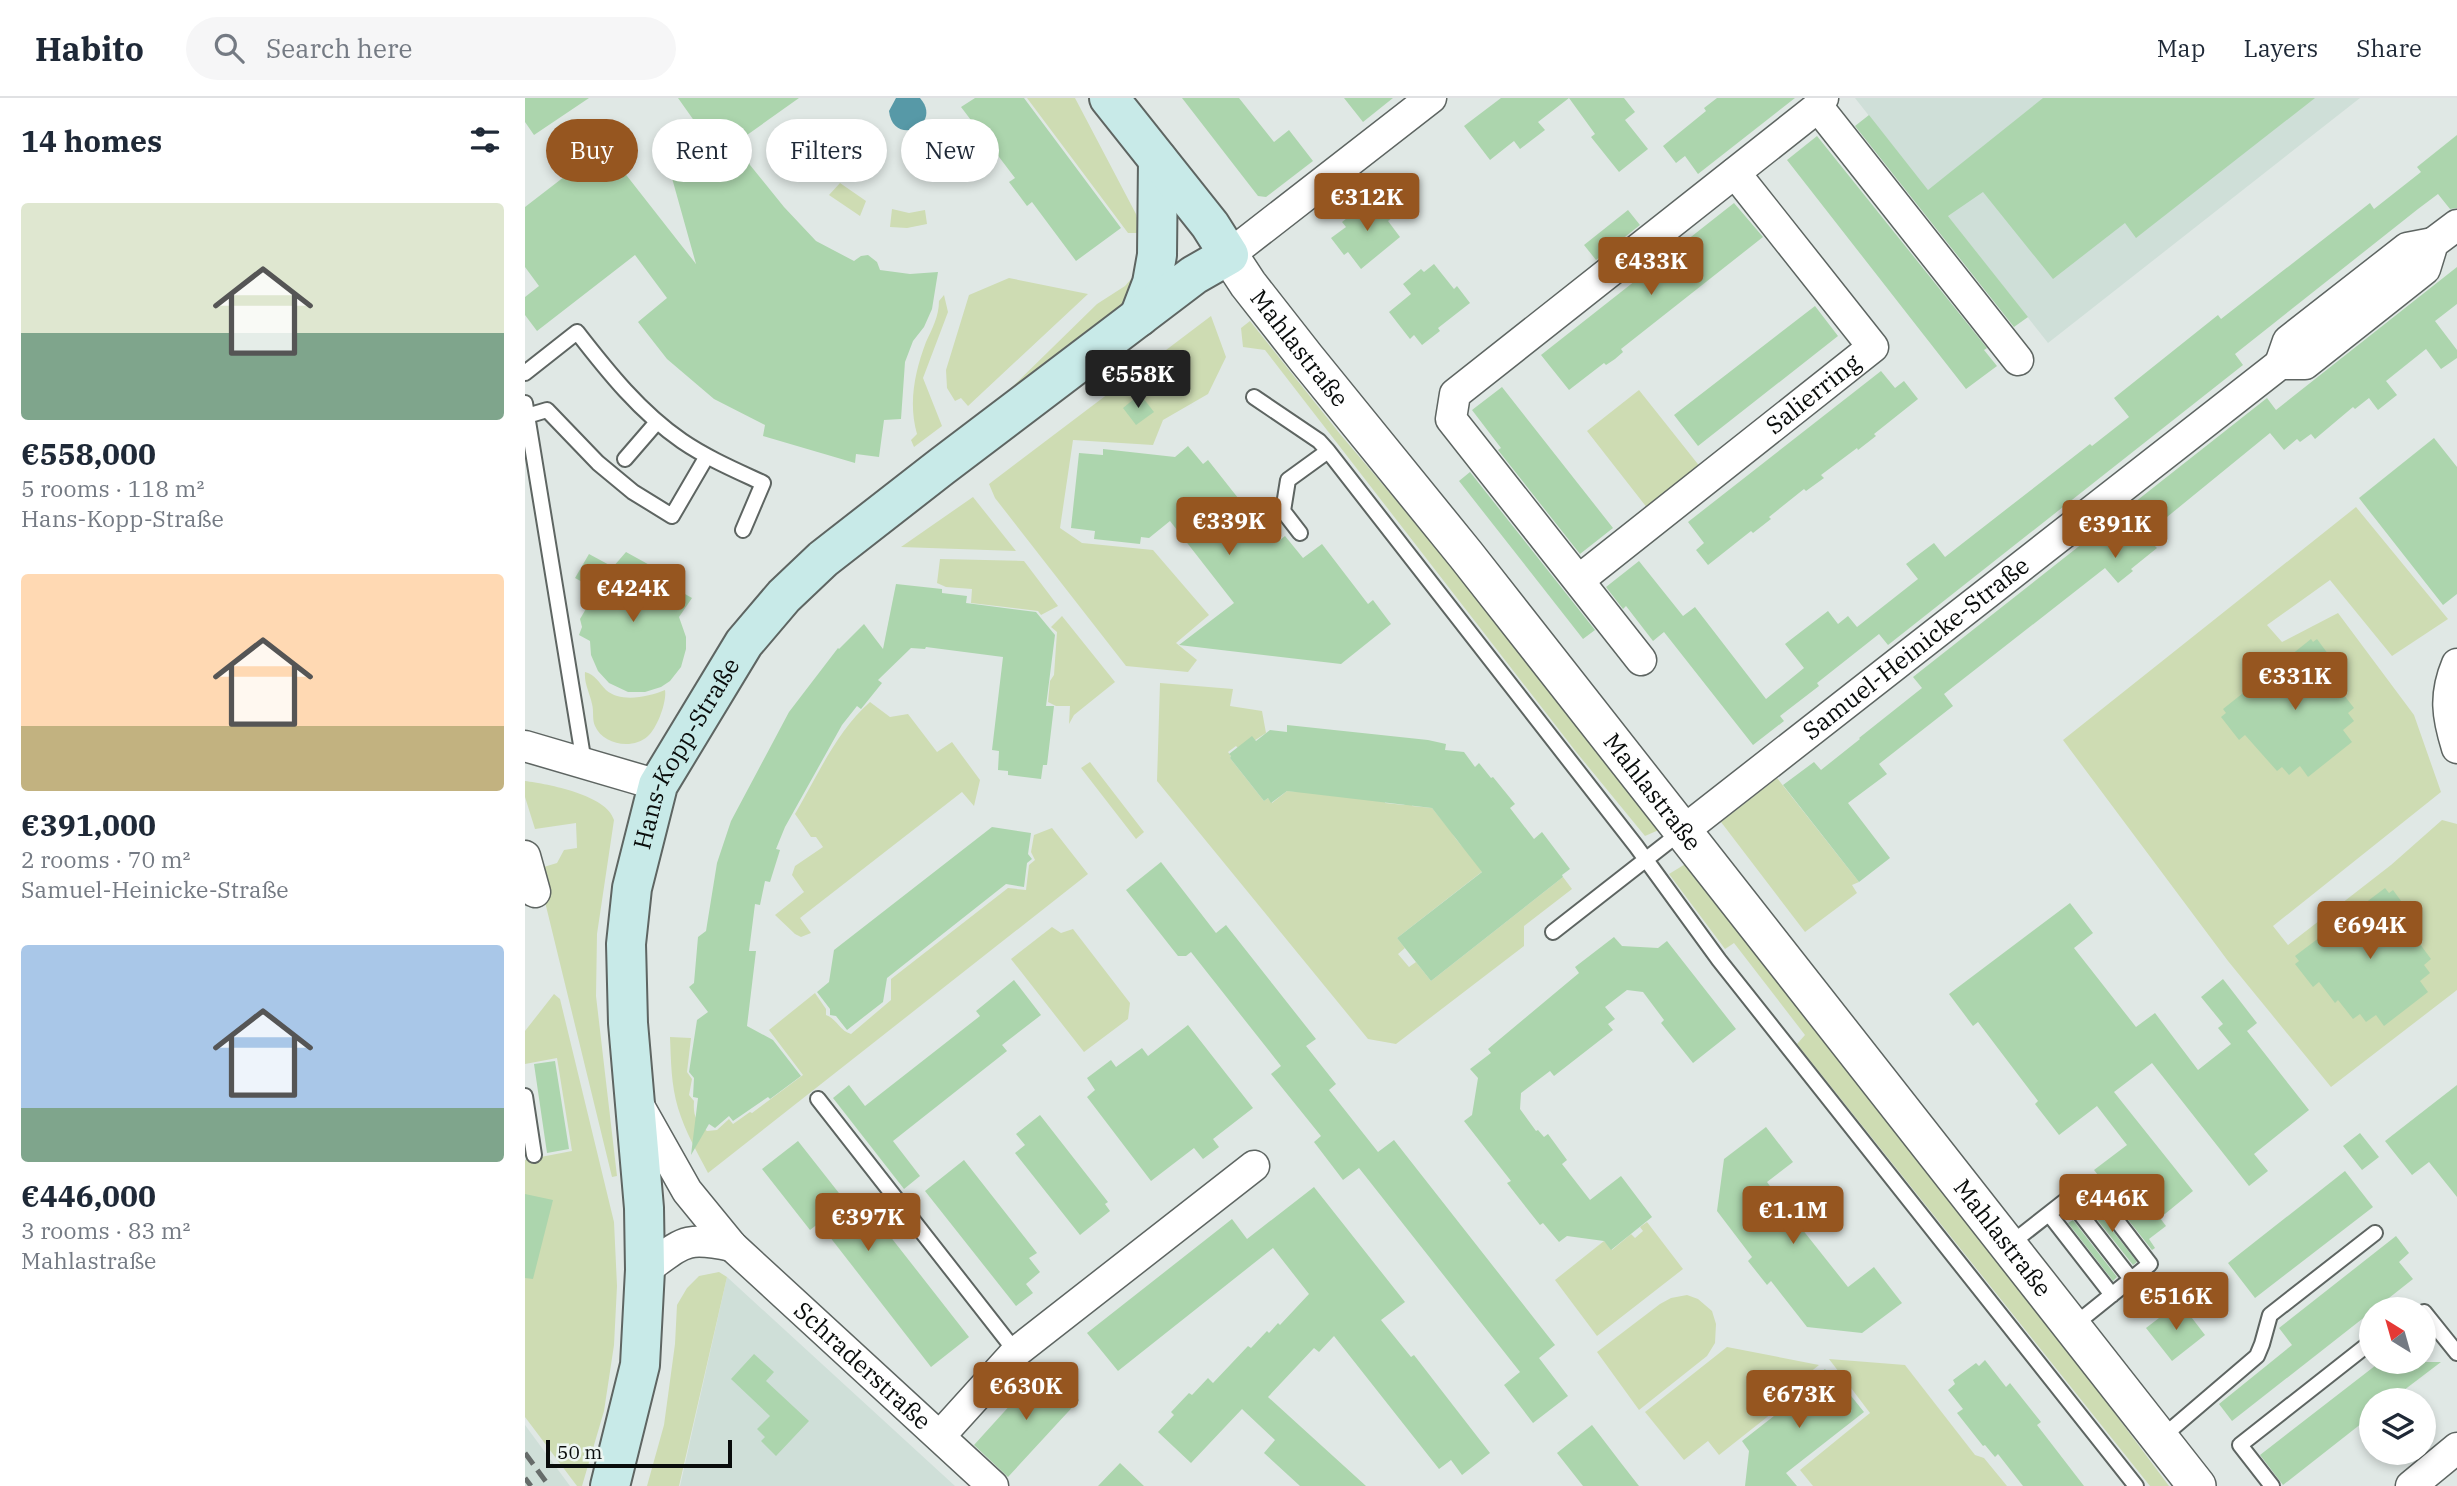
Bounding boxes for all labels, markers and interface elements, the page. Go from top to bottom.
search box [186,17,676,80]
text: Habito [35,27,144,70]
icon: search [210,29,248,67]
text: Search here [266,31,412,65]
text: Map [2157,32,2205,64]
text: Layers [2243,32,2318,64]
text: Share [2356,32,2422,64]
chip: Buy [546,119,638,182]
chip: Rent [652,119,752,182]
chip: Filters [766,119,887,182]
chip: New [901,119,999,182]
text: 14 homes [21,121,162,160]
icon: filters [466,121,504,159]
pin: €312K [1318,174,1416,233]
text: €312K [1330,181,1404,211]
pin: €433K [1602,238,1700,297]
text: €433K [1614,245,1688,275]
icon: home [200,248,326,374]
street label: Mahlastraße [1243,283,1356,413]
street label: Salierring [1759,346,1867,441]
pin: €558K [1089,350,1187,410]
text: €558K [1101,358,1175,388]
text: €558,000 [21,434,156,473]
text: 5 rooms · 118 m² [21,473,204,503]
pin: €339K [1180,498,1278,557]
pin: €391K [2066,500,2164,560]
text: Hans-Kopp-Straße [21,503,224,533]
text: €339K [1192,505,1266,535]
text: €391K [2078,508,2152,538]
street label: Samuel-Heinicke-Straße [1796,549,2035,747]
pin: €424K [584,564,682,624]
text: €424K [596,572,670,602]
icon: home [200,619,326,745]
street label: Hans-Kopp-Straße [625,652,746,853]
pin: €331K [2246,652,2344,712]
text: €331K [2258,660,2332,690]
street label: Mahlastraße [1597,726,1709,857]
text: €391,000 [21,805,156,844]
text: 2 rooms · 70 m² [21,844,191,874]
text: Samuel-Heinicke-Straße [21,874,289,904]
pin: €694K [2321,902,2419,961]
text: €694K [2333,909,2407,939]
icon: home [200,990,326,1116]
street label: Mahlastraße [1947,1172,2059,1303]
pin: €446K [2063,1174,2161,1234]
text: €446,000 [21,1176,156,1215]
text: €446K [2075,1182,2149,1212]
pin: €1.1M [1744,1186,1842,1246]
pin: €397K [819,1194,917,1253]
text: €1.1M [1759,1194,1827,1224]
text: €397K [831,1201,905,1231]
text: 3 rooms · 83 m² [21,1215,191,1245]
text: Mahlastraße [21,1245,156,1275]
pin: €516K [2127,1272,2225,1332]
text: €516K [2139,1280,2213,1310]
street label: Schraderstraße [788,1294,938,1436]
north arrow [2359,1297,2436,1374]
map controls [2359,1297,2436,1465]
pin: €630K [977,1362,1075,1422]
text: €630K [989,1370,1063,1400]
pin: €673K [1750,1370,1848,1430]
text: €673K [1762,1378,1836,1408]
button: layers [2359,1388,2436,1465]
scale bar [546,1437,731,1469]
text: 50 m [557,1440,602,1464]

